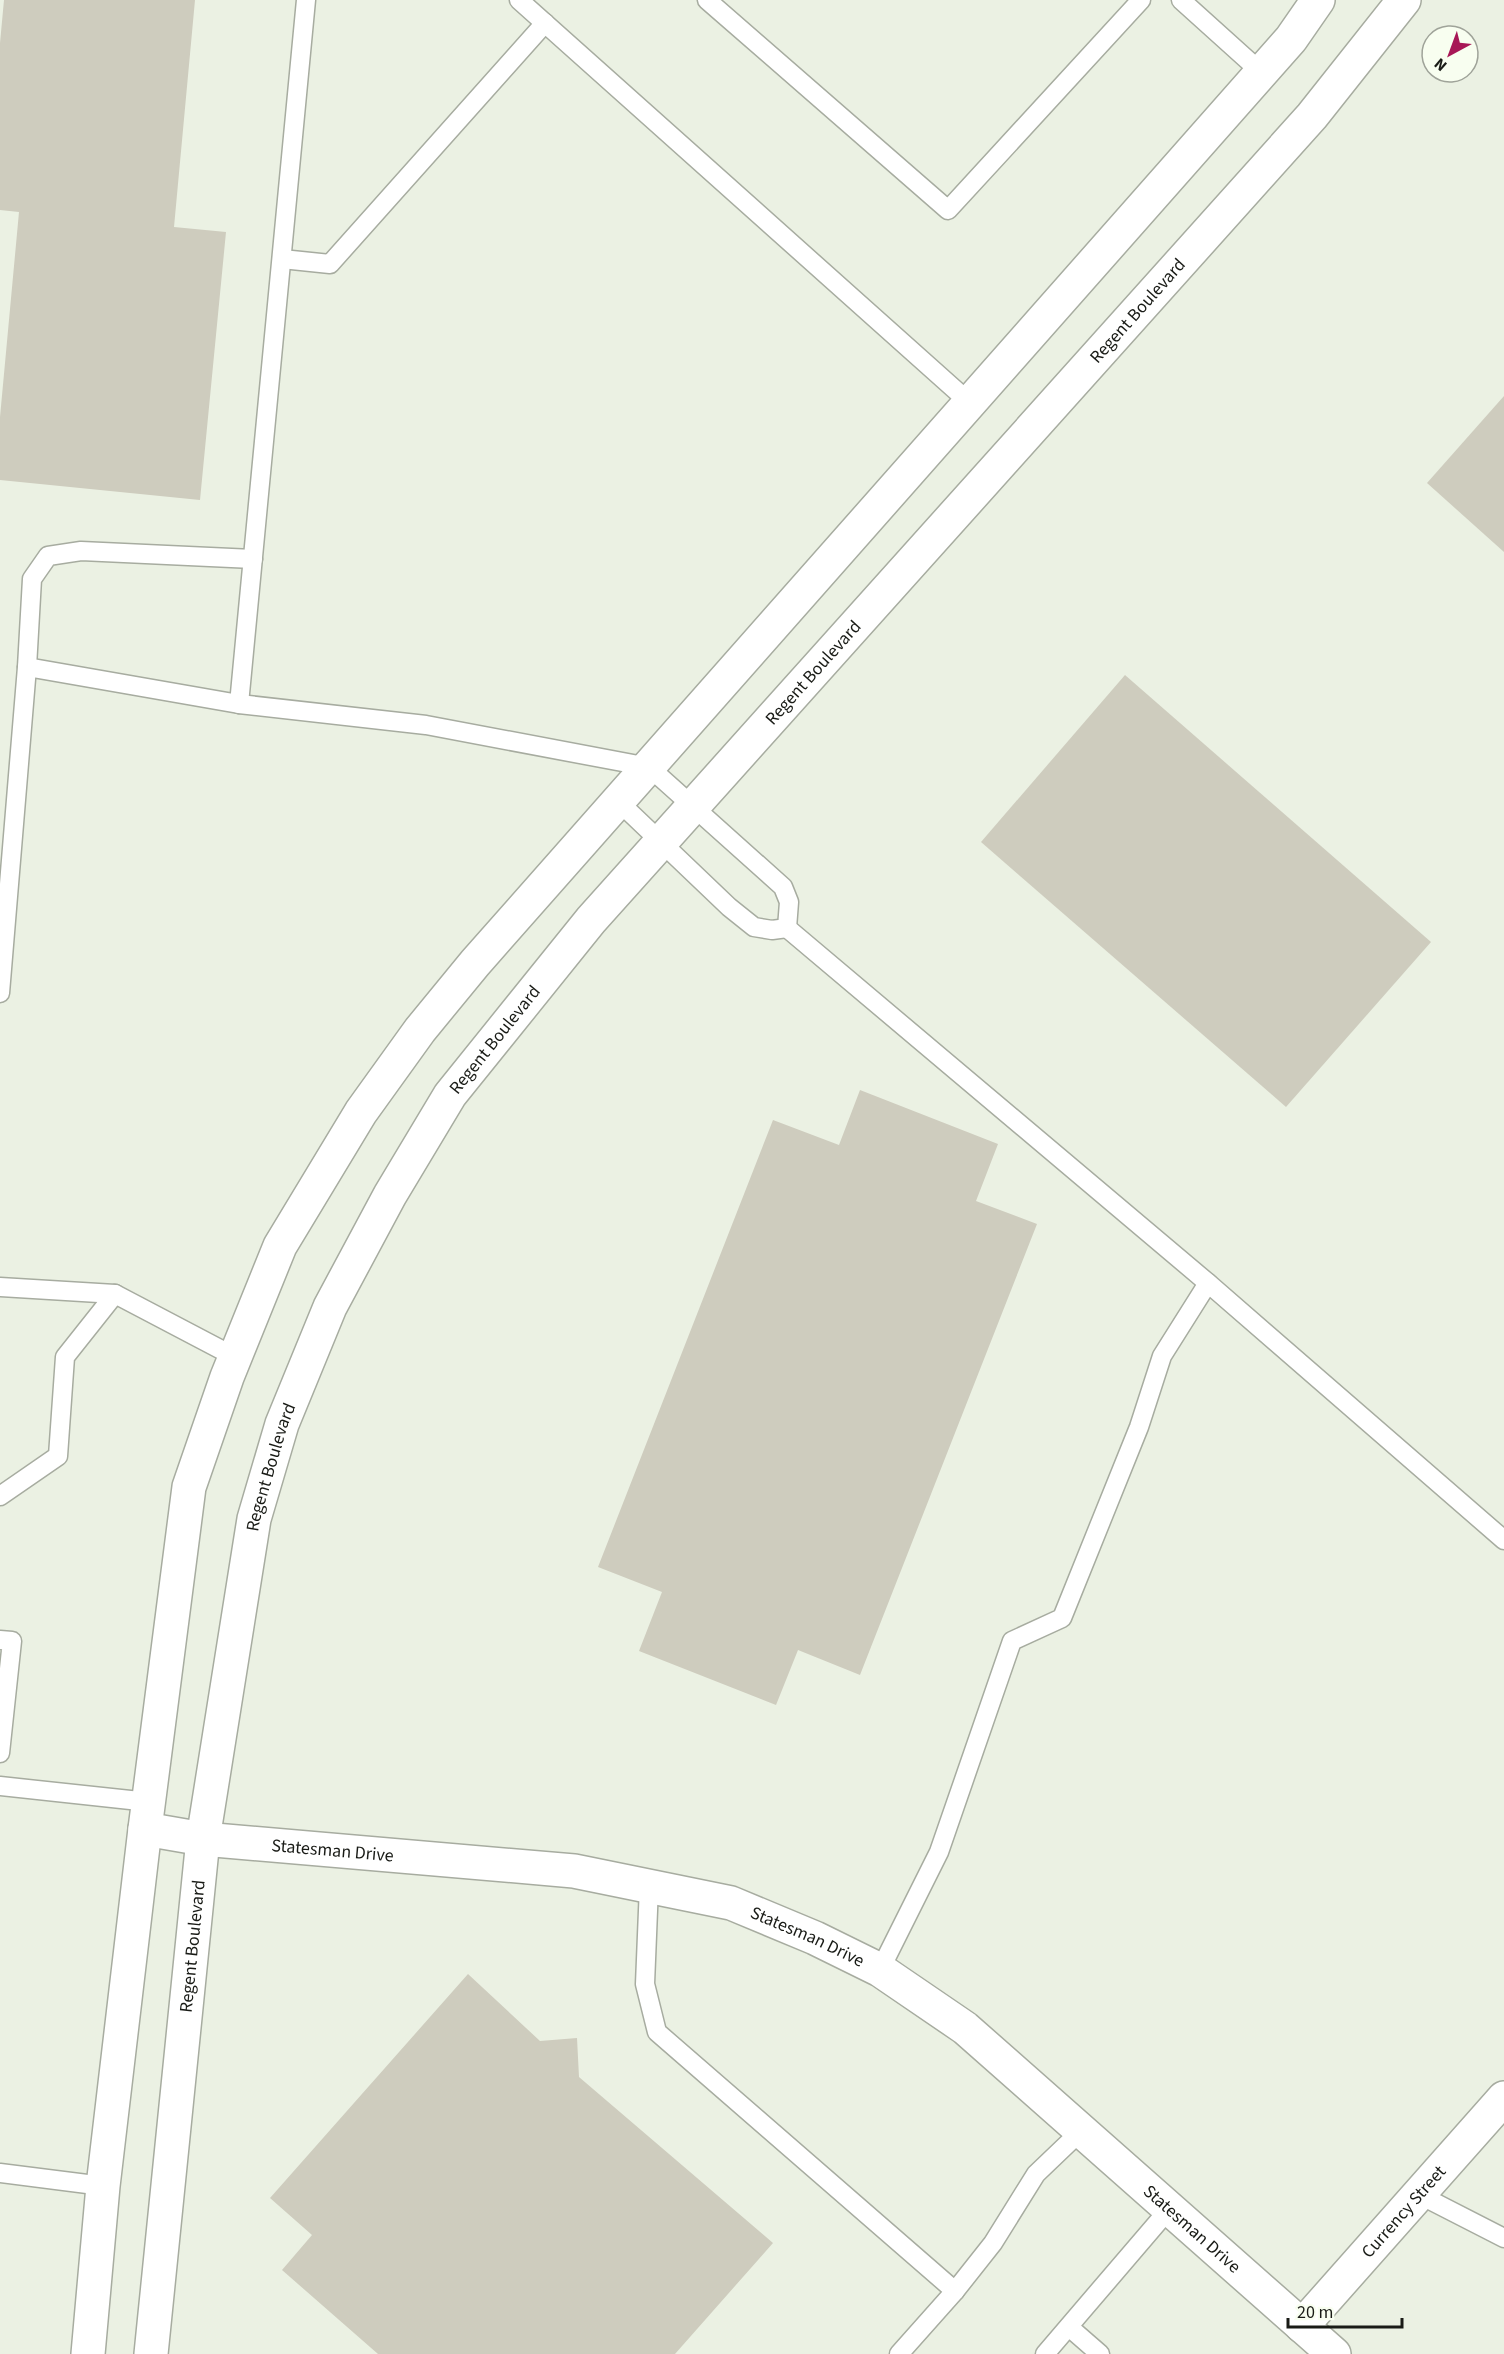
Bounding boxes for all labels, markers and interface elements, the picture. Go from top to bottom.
north arrow [1420,24,1480,84]
text: N [1430,53,1452,76]
street label: Regent Boulevard [1084,253,1191,369]
street label: Regent Boulevard [759,615,867,730]
street label: Regent Boulevard [443,980,546,1099]
street label: Regent Boulevard [240,1399,302,1533]
street label: Statesman Drive [271,1832,395,1868]
street label: Regent Boulevard [173,1879,211,2014]
street label: Statesman Drive [747,1900,869,1973]
street label: Currency Street [1355,2160,1451,2263]
street label: Statesman Drive [1138,2179,1246,2279]
scale bar [1288,2291,1402,2329]
text: 20 m [1297,2300,1333,2325]

